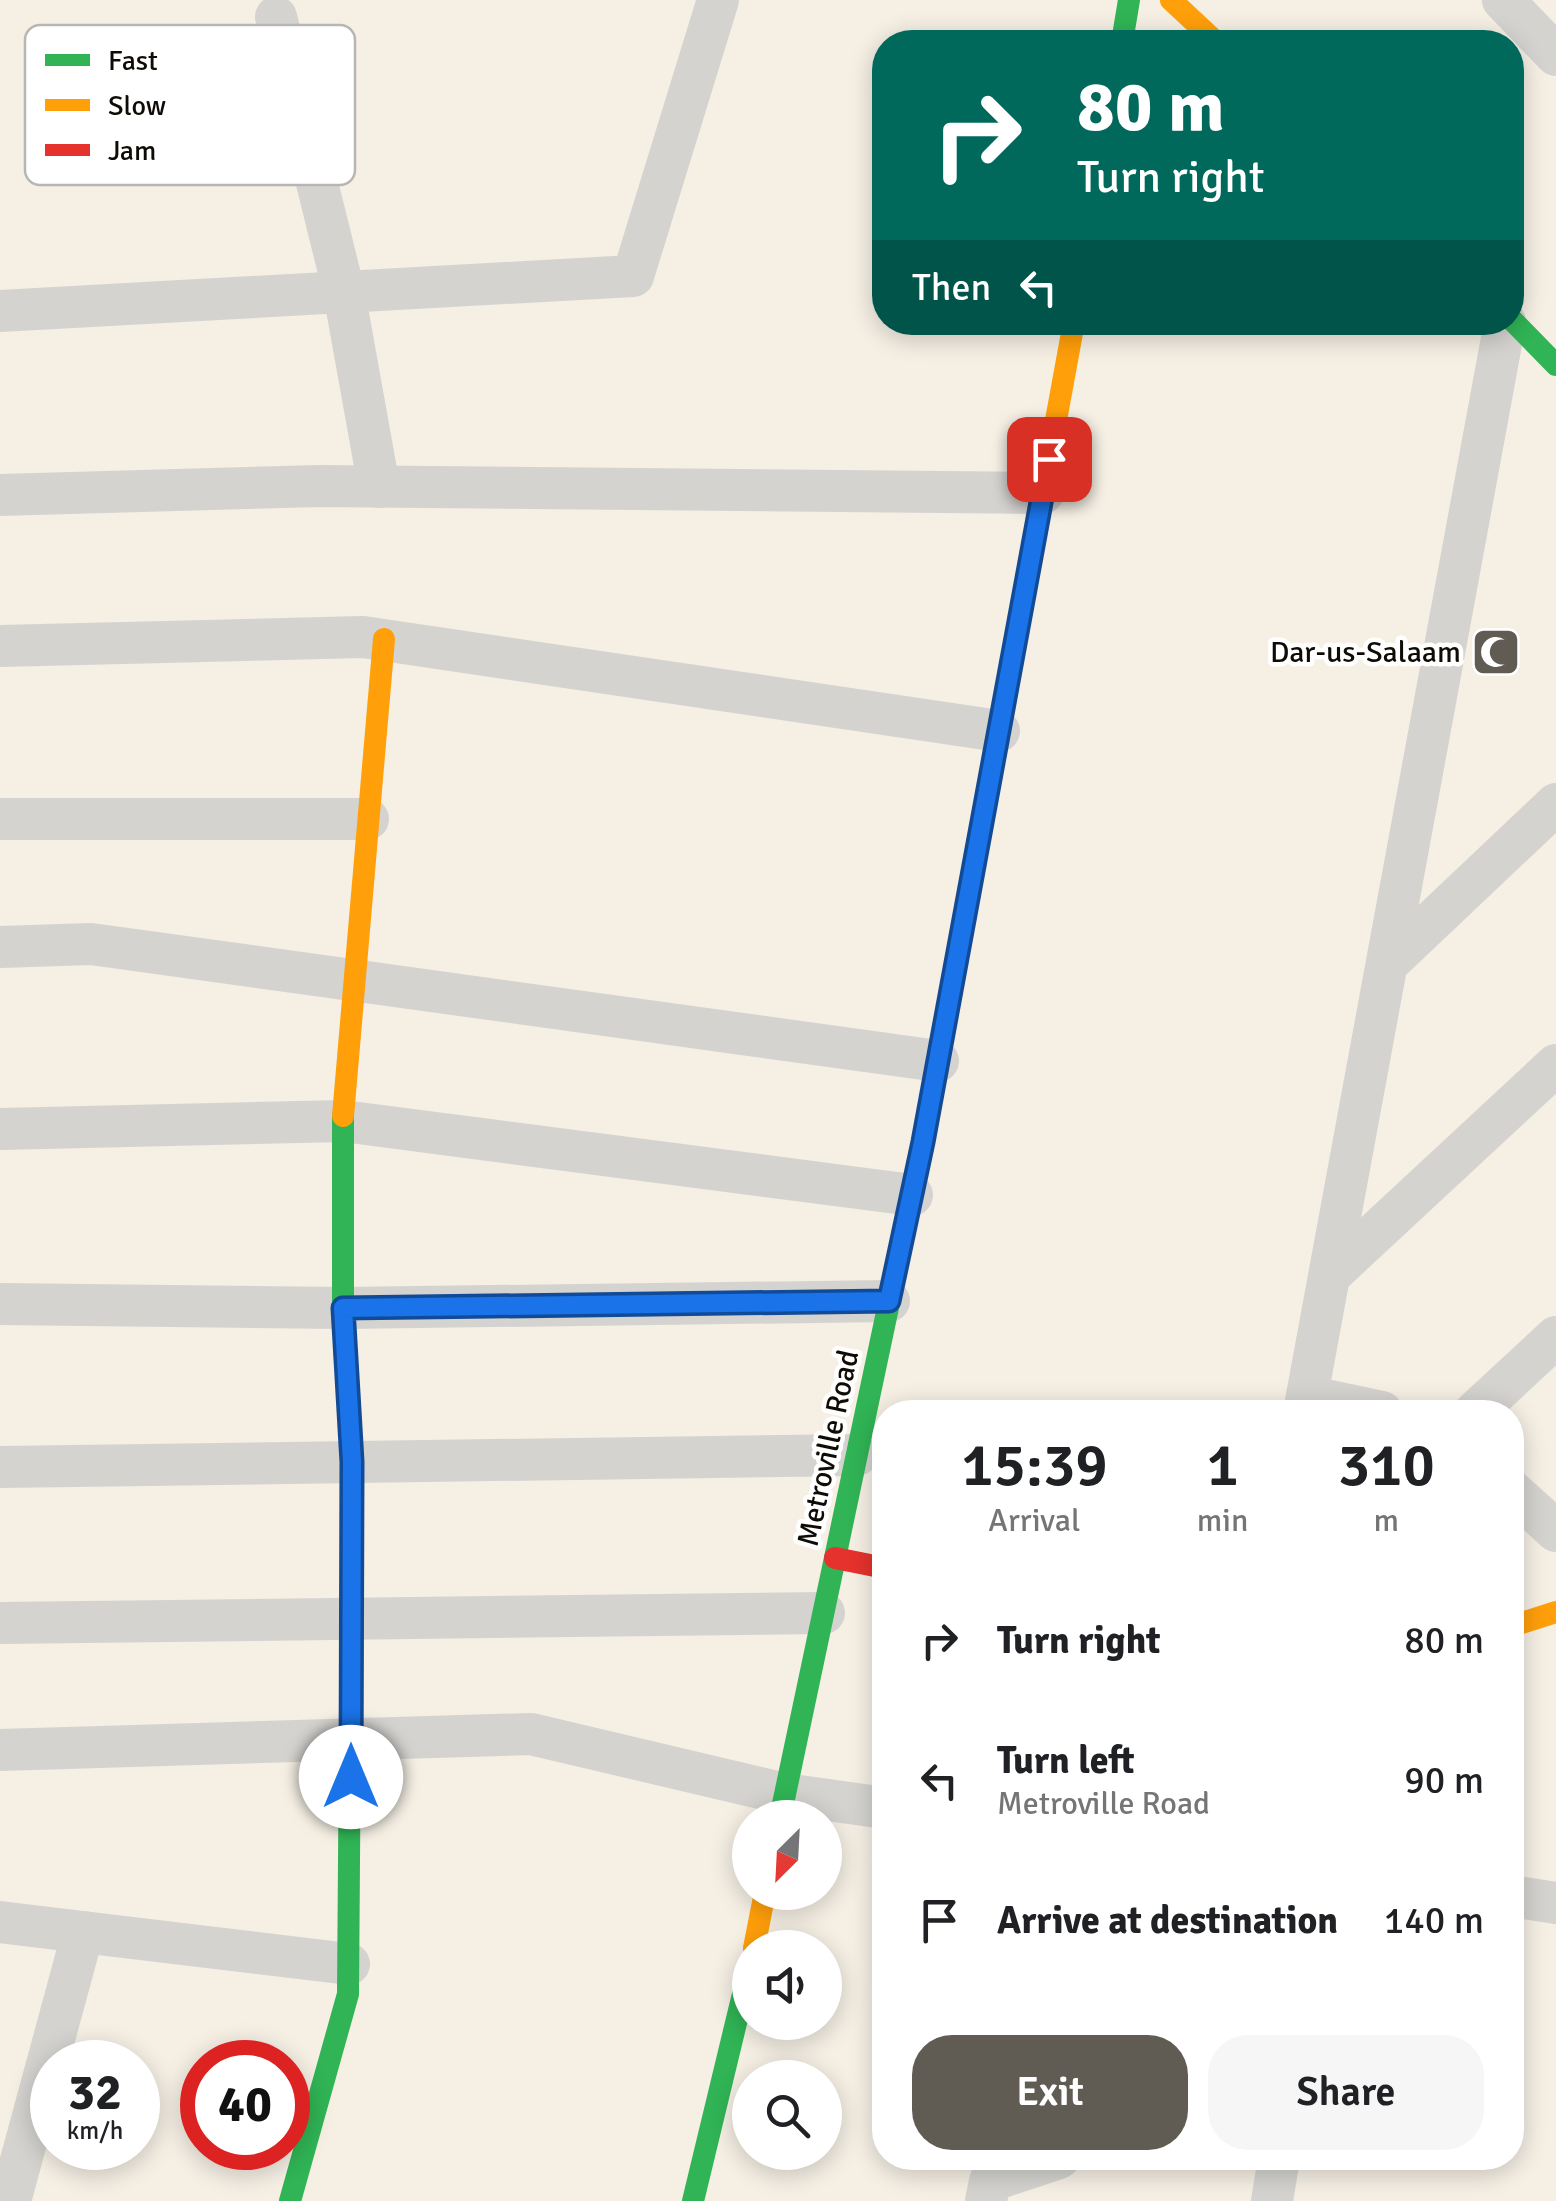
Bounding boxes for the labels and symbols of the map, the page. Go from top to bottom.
legend [25,25,355,185]
text: Fast [108,44,158,78]
text: Slow [108,89,166,123]
text: Jam [108,134,156,168]
pin [1007,417,1092,502]
mosque icon: Dar-us-Salaam [1470,626,1522,678]
place label: Dar-us-Salaam [1270,634,1461,671]
street label: Metroville Road [790,1347,867,1550]
position arrow [299,1725,403,1829]
north arrow [732,1800,842,1910]
speed limit sign: 40 [180,2040,310,2170]

